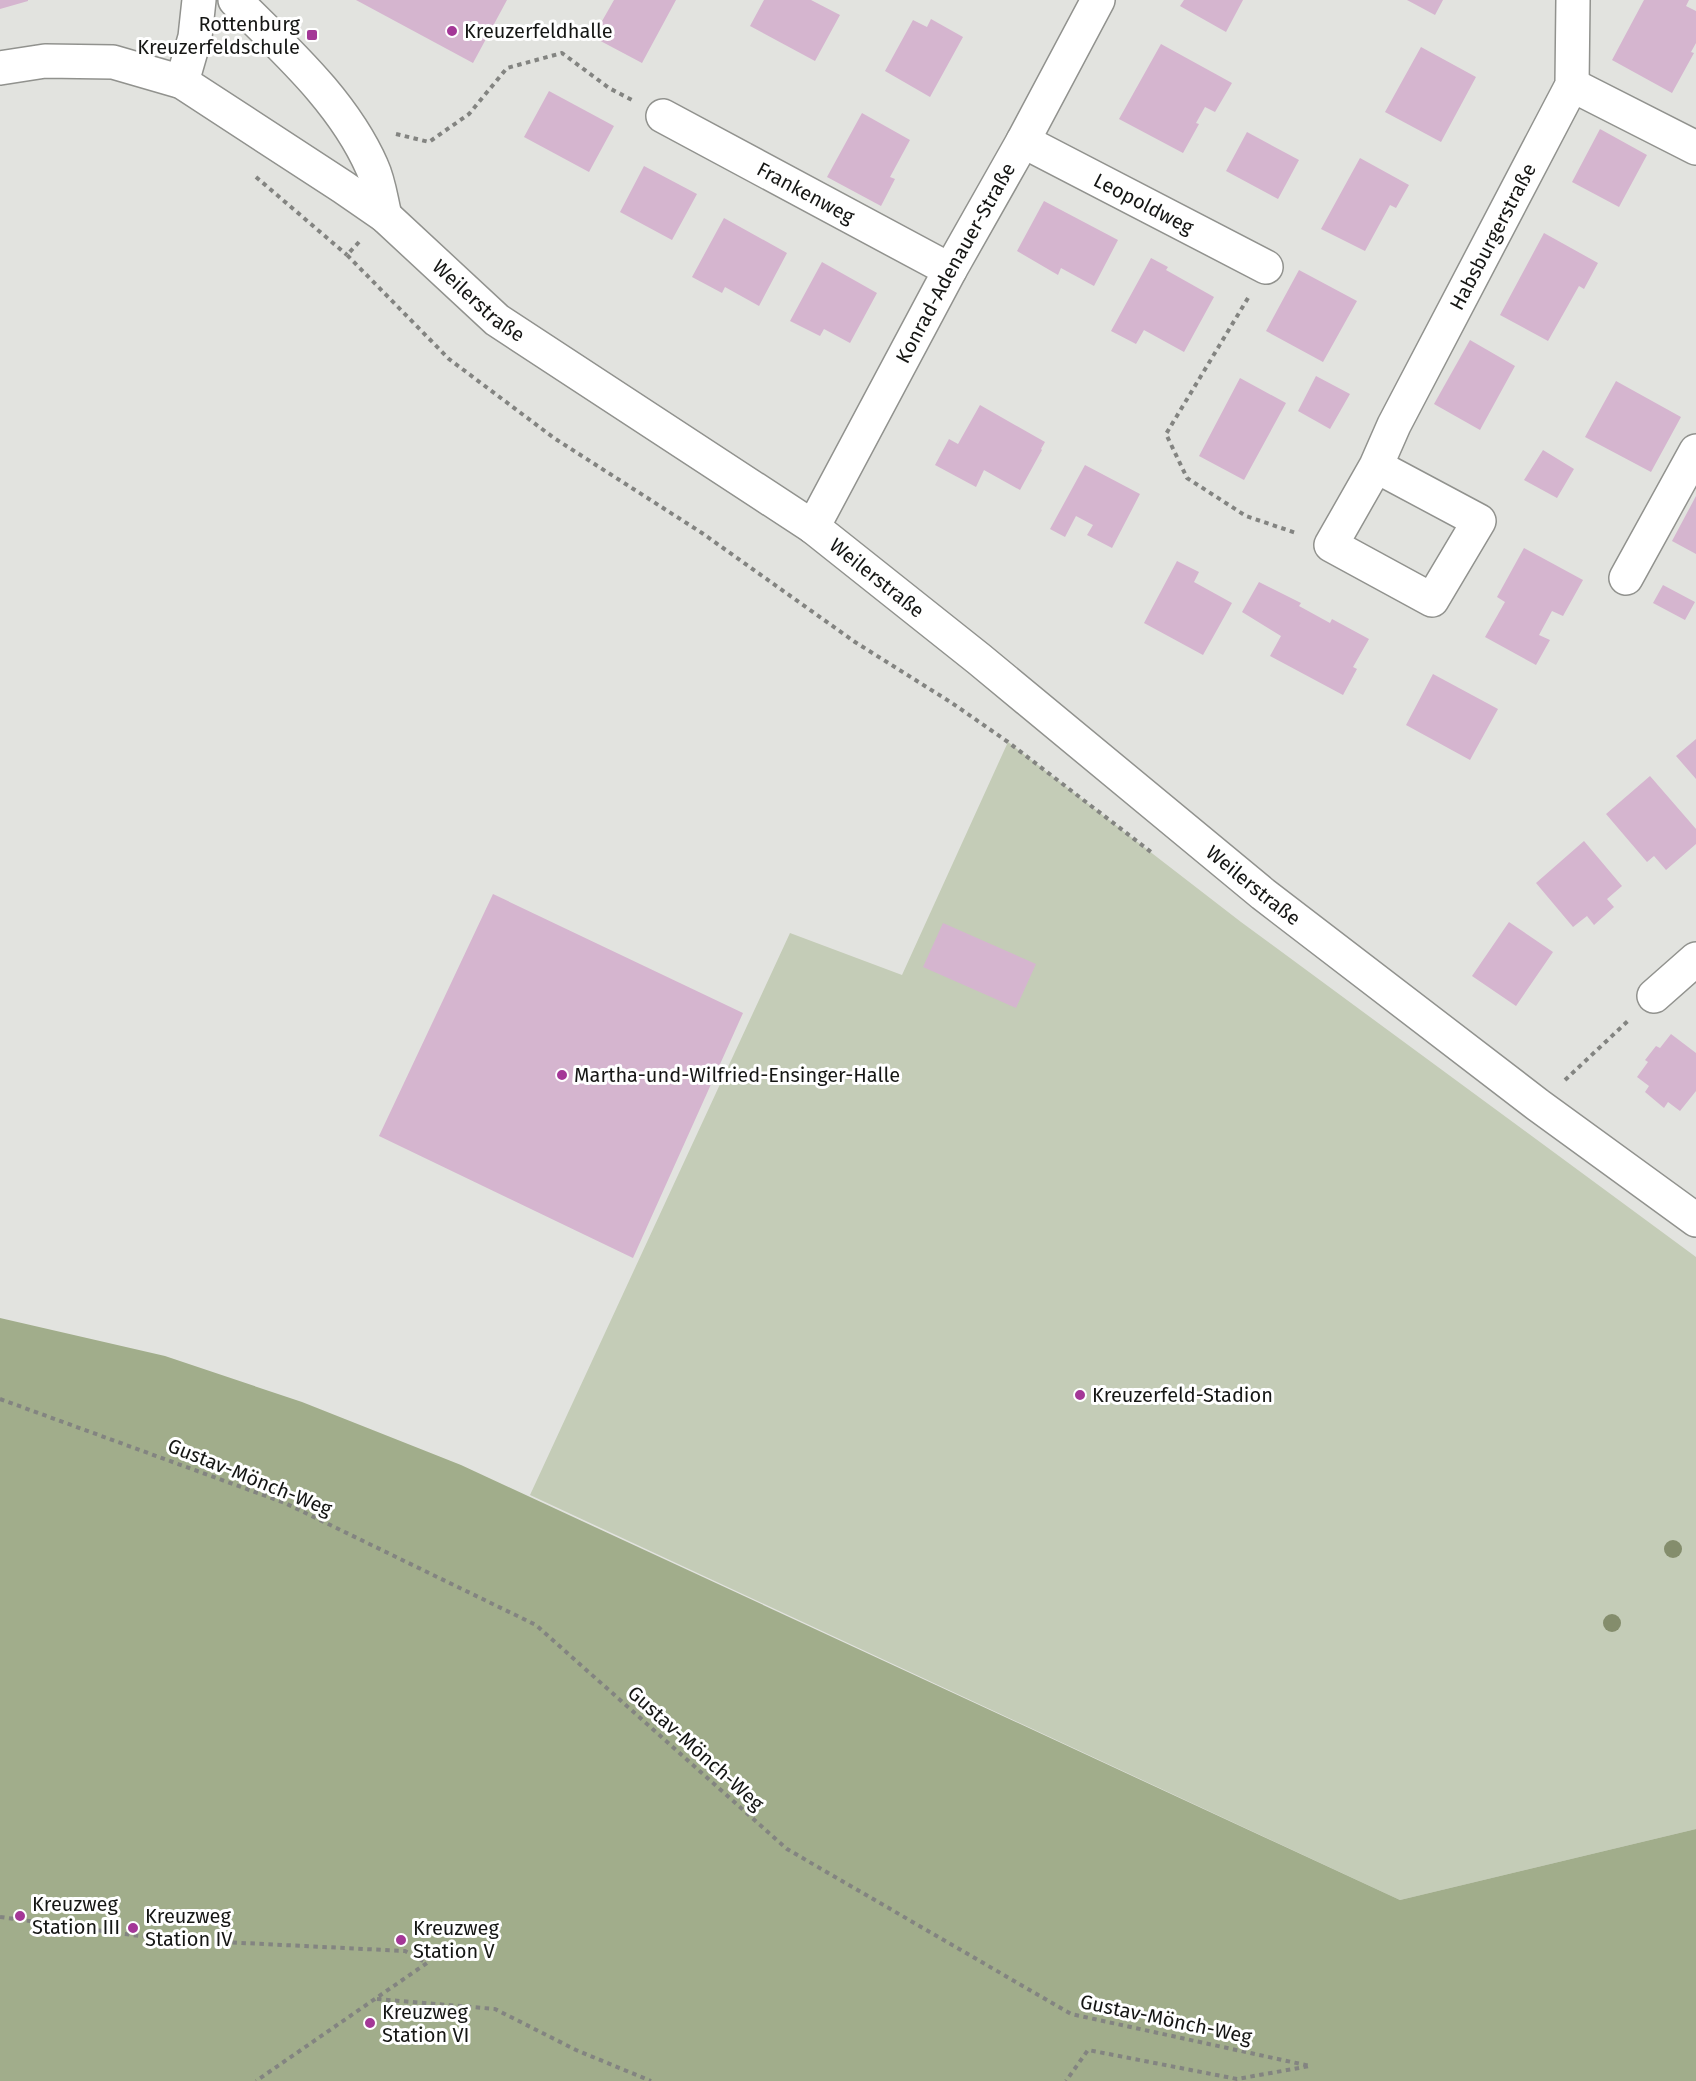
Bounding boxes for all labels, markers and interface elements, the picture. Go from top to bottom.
place label: Rottenburg Kreuzerfeldschule [137,12,301,59]
place label: Kreuzerfeldhalle [464,19,613,43]
marker: Kreuzerfeldhalle [445,24,459,38]
marker: Rottenburg Kreuzerfeldschule [305,28,319,42]
street label: Frankenweg [753,157,859,229]
street label: Konrad-Adenauer-Straße [891,158,1020,367]
street label: Habsburgerstraße [1444,159,1541,314]
street label: Leopoldweg [1090,168,1198,240]
street label: Weilerstraße [428,254,529,347]
street label: Weilerstraße [825,533,929,623]
street label: Weilerstraße [1201,840,1305,930]
place label: Martha-und-Wilfried-Ensinger-Halle [574,1063,900,1087]
marker: Martha-und-Wilfried-Ensinger-Halle [555,1068,569,1082]
place label: Kreuzerfeld-Stadion [1092,1383,1273,1407]
marker: Kreuzerfeld-Stadion [1073,1388,1087,1402]
street label: Gustav-Mönch-Weg [164,1433,336,1521]
street label: Gustav-Mönch-Weg [623,1681,769,1816]
place label: Kreuzweg Station III [32,1892,120,1939]
place label: Kreuzweg Station IV [145,1904,232,1951]
marker: Kreuzweg Station III [13,1909,27,1923]
place label: Kreuzweg Station V [413,1916,499,1963]
marker: Kreuzweg Station IV [126,1921,140,1935]
marker: Kreuzweg Station V [394,1933,408,1947]
street label: Gustav-Mönch-Weg [1078,1989,1255,2049]
place label: Kreuzweg Station VI [382,2000,469,2047]
marker: Kreuzweg Station VI [363,2016,377,2030]

